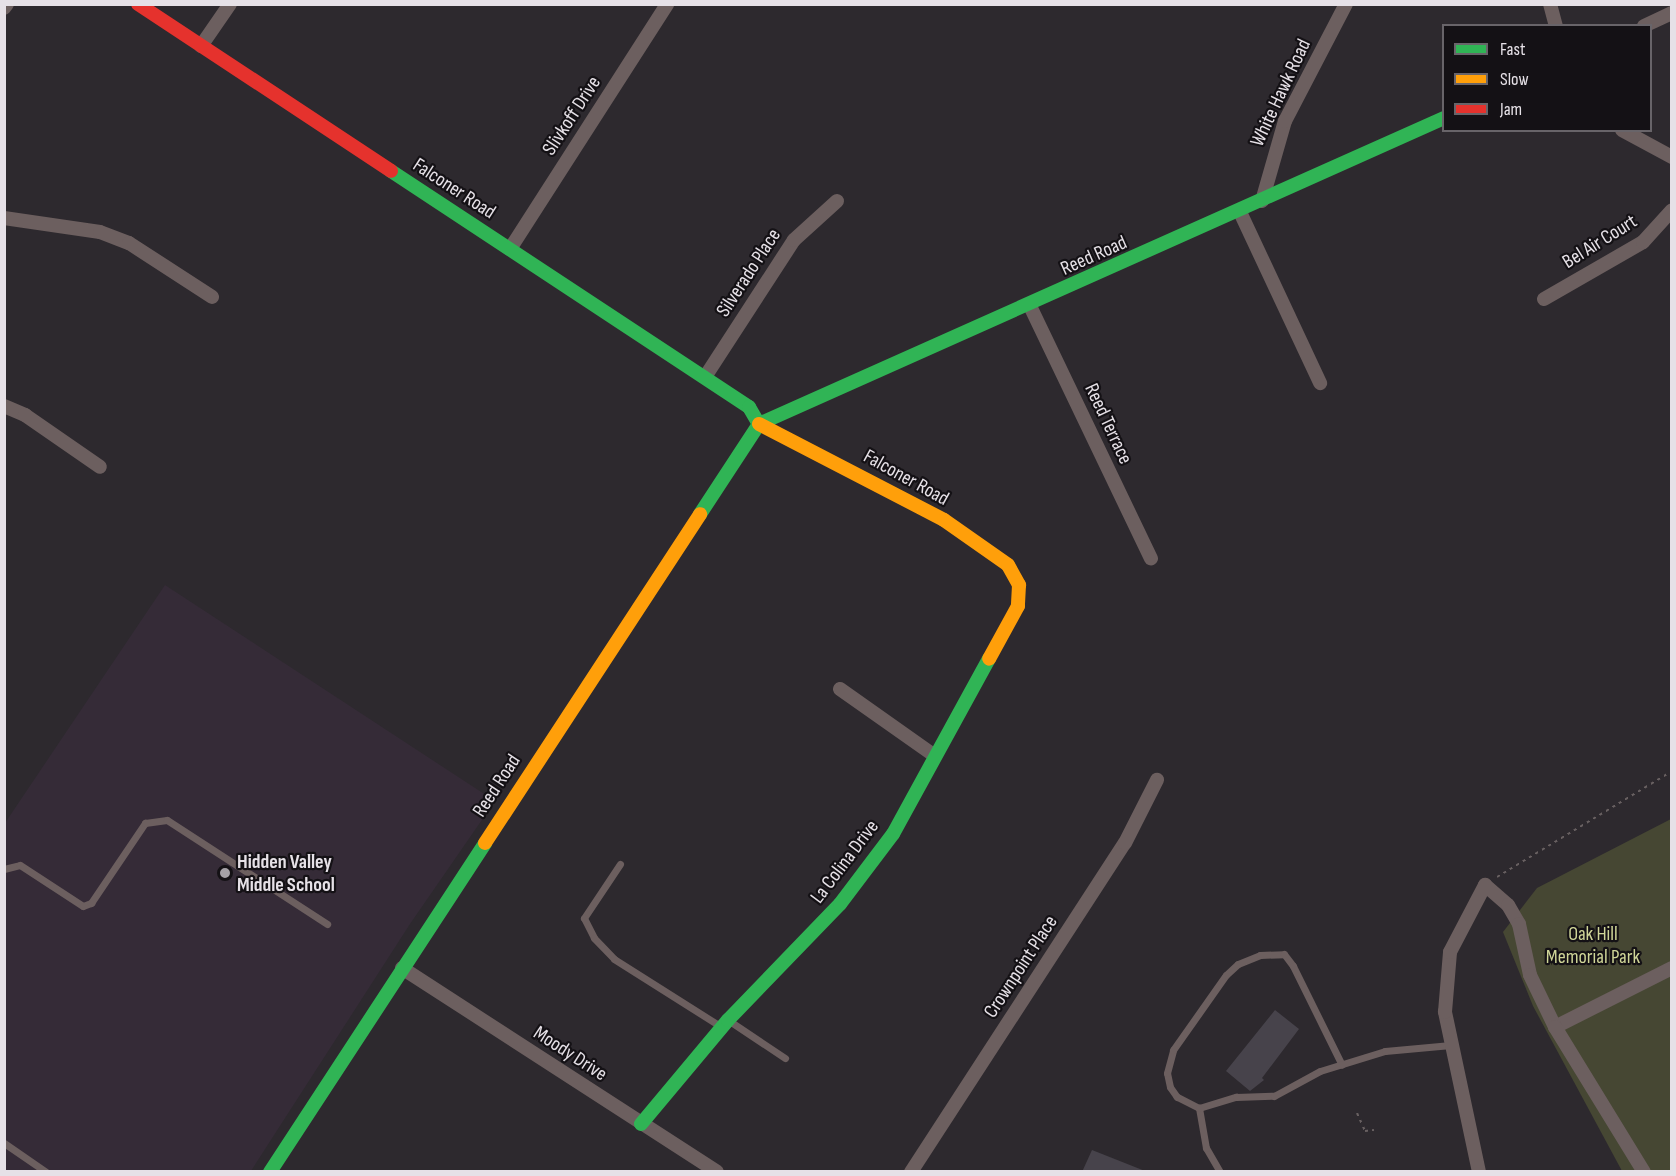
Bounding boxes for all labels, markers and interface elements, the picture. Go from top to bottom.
legend [1442,24,1652,132]
street label: White Hawk Road [1246,36,1316,150]
text: Fast [1500,39,1525,60]
text: Slow [1500,69,1529,90]
street label: Slivkoff Drive [538,72,606,160]
text: Jam [1500,99,1522,120]
street label: Falconer Road [408,153,500,225]
street label: Bel Air Court [1558,210,1642,274]
street label: Silverado Place [712,224,786,322]
street label: Reed Road [1057,231,1131,281]
street label: Reed Terrace [1079,380,1137,468]
street label: Falconer Road [859,445,953,511]
street label: Reed Road [468,750,526,822]
street label: La Colina Drive [806,816,884,908]
place label: Hidden Valley Middle School [237,850,335,897]
marker: Hidden Valley Middle School [218,866,232,880]
street label: Crownpoint Place [979,911,1063,1023]
park label: Oak Hill Memorial Park [1546,923,1640,970]
street label: Moody Drive [529,1021,611,1087]

